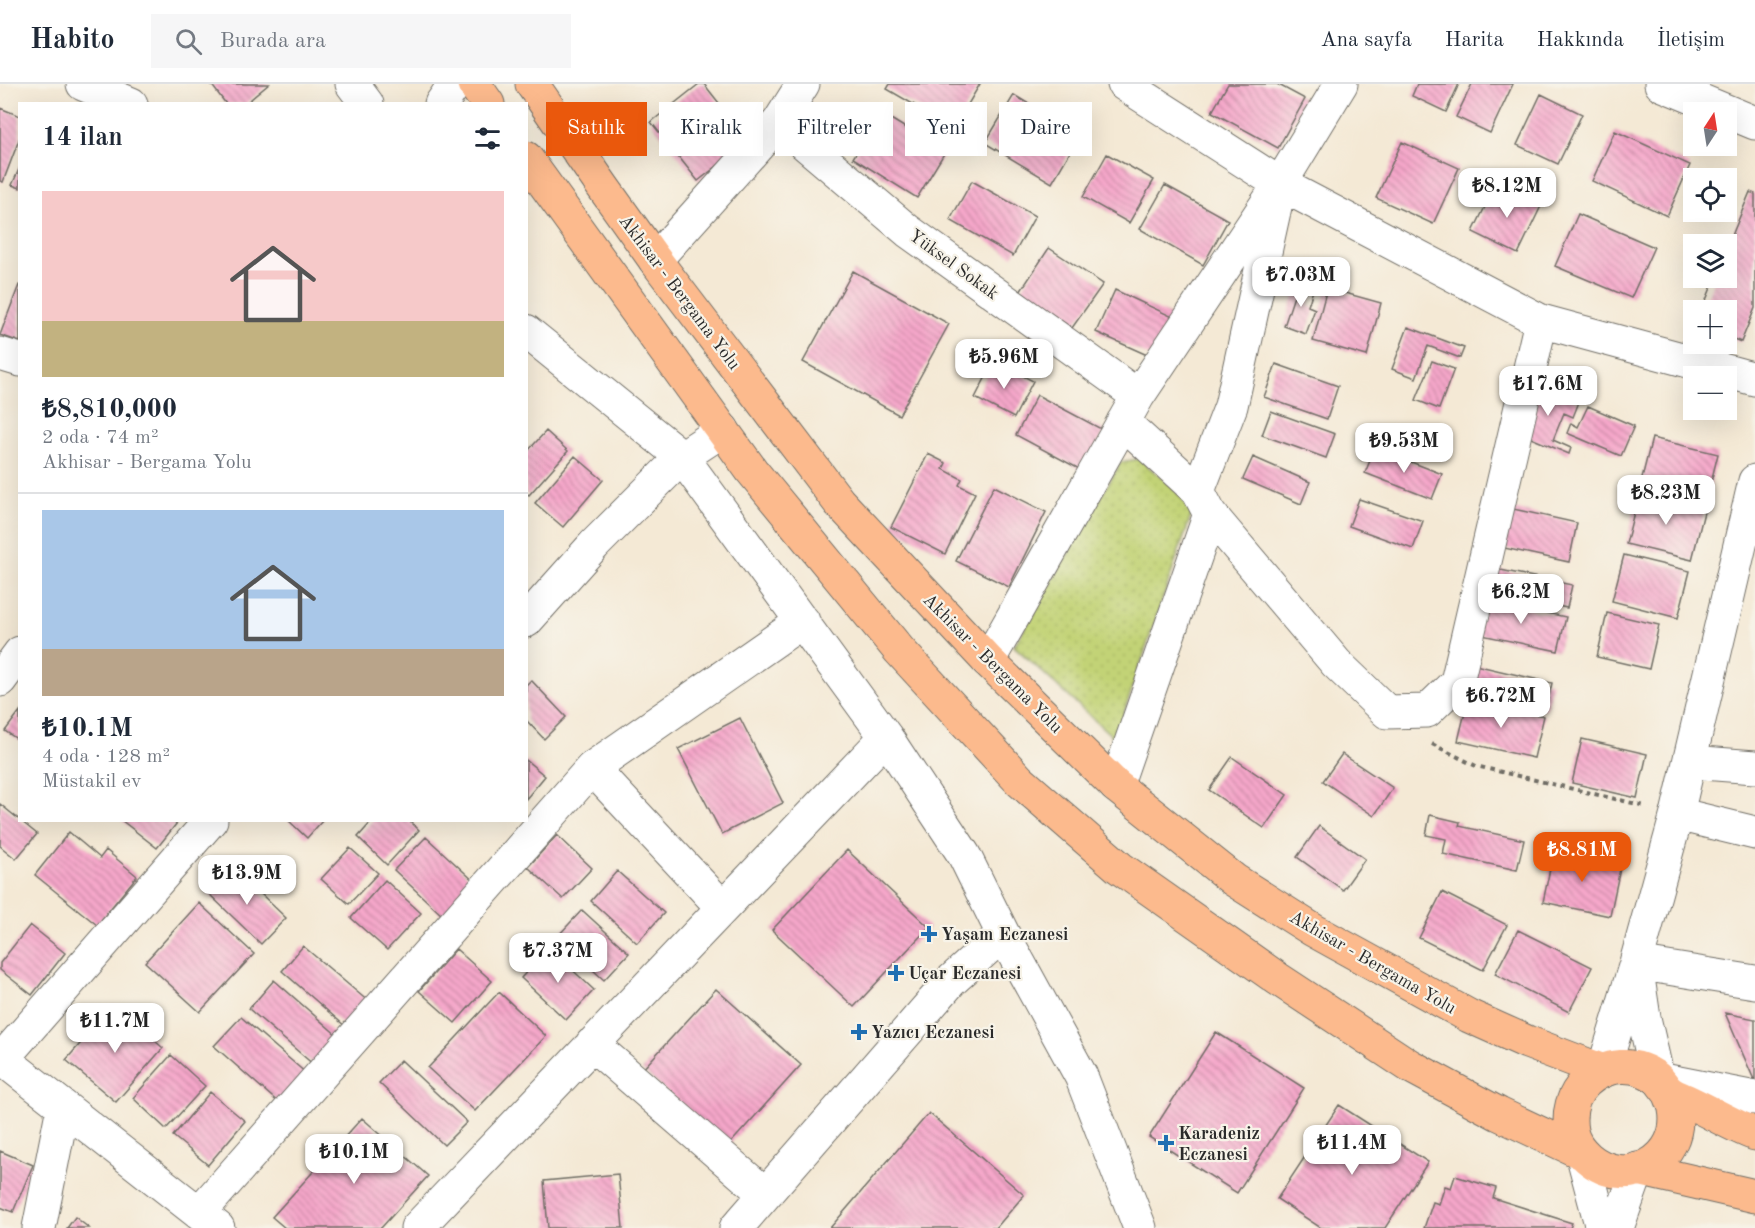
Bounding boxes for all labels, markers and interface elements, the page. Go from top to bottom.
search box [151,14,571,68]
icon: search [172,25,205,58]
text: Habito [30,27,115,55]
text: Burada ara [220,30,326,52]
text: Ana sayfa [1321,30,1412,51]
text: Harita [1445,30,1504,51]
text: Hakkında [1537,30,1624,51]
text: İletişim [1657,30,1725,51]
chip: Satılık [546,102,647,156]
chip: Kiralık [659,102,763,156]
chip: Filtreler [775,102,893,156]
chip: Yeni [905,102,987,156]
chip: Daire [999,102,1092,156]
north arrow [1683,102,1737,156]
map controls [1683,102,1737,420]
icon: filters [471,122,504,155]
text: 14 ilan [42,125,123,151]
pin: ₺8.12M [1458,168,1556,219]
button: locate [1683,168,1737,222]
text: ₺8.12M [1472,177,1542,197]
street label: Akhisar - Bergama Yolu [615,212,743,374]
street label: Yüksel Sokak [905,226,1001,303]
icon: home [219,230,327,338]
button: layers [1683,234,1737,288]
pin: ₺7.03M [1252,257,1350,308]
text: ₺7.03M [1266,266,1336,286]
button: + [1683,300,1737,354]
pin: ₺5.96M [955,339,1053,390]
text: ₺5.96M [969,348,1039,368]
pin: ₺17.6M [1499,366,1597,417]
button: − [1683,366,1737,420]
text: ₺17.6M [1513,375,1583,395]
text: ₺8,810,000 [42,397,177,423]
pin: ₺9.53M [1355,423,1453,474]
text: 2 oda · 74 m² [42,428,159,448]
text: ₺9.53M [1369,432,1439,452]
text: Akhisar - Bergama Yolu [42,453,252,473]
pin: ₺8.23M [1617,475,1715,526]
text: ₺8.23M [1631,484,1701,504]
icon: home [219,549,327,657]
pin: ₺6.2M [1479,574,1563,625]
text: ₺6.2M [1492,583,1550,603]
street label: Akhisar - Bergama Yolu [919,591,1066,737]
pin: ₺6.72M [1452,678,1550,729]
text: ₺6.72M [1466,687,1536,707]
text: ₺10.1M [42,716,133,742]
text: 4 oda · 128 m² [42,747,170,767]
text: Müstakil ev [42,772,142,792]
pin: ₺8.81M [1533,832,1631,883]
text: ₺8.81M [1547,841,1617,861]
pin: ₺13.9M [198,855,296,906]
text: ₺13.9M [212,864,282,884]
street label: Akhisar - Bergama Yolu [1286,908,1459,1018]
place label: Yaşam Eczanesi [941,926,1068,944]
marker: Yaşam Eczanesi [922,927,936,941]
pin: ₺7.37M [509,933,607,984]
text: ₺7.37M [523,942,593,962]
place label: Uçar Eczanesi [908,965,1021,983]
marker: Uçar Eczanesi [889,966,903,980]
pin: ₺11.7M [66,1003,164,1054]
text: ₺11.7M [80,1012,150,1032]
place label: Yazıcı Eczanesi [871,1024,994,1042]
marker: Yazıcı Eczanesi [852,1025,866,1039]
place label: Karadeniz Eczanesi [1178,1125,1260,1164]
pin: ₺11.4M [1303,1125,1401,1176]
pin: ₺10.1M [305,1134,403,1185]
text: ₺11.4M [1317,1134,1387,1154]
marker: Karadeniz Eczanesi [1159,1136,1173,1150]
text: ₺10.1M [319,1143,389,1163]

